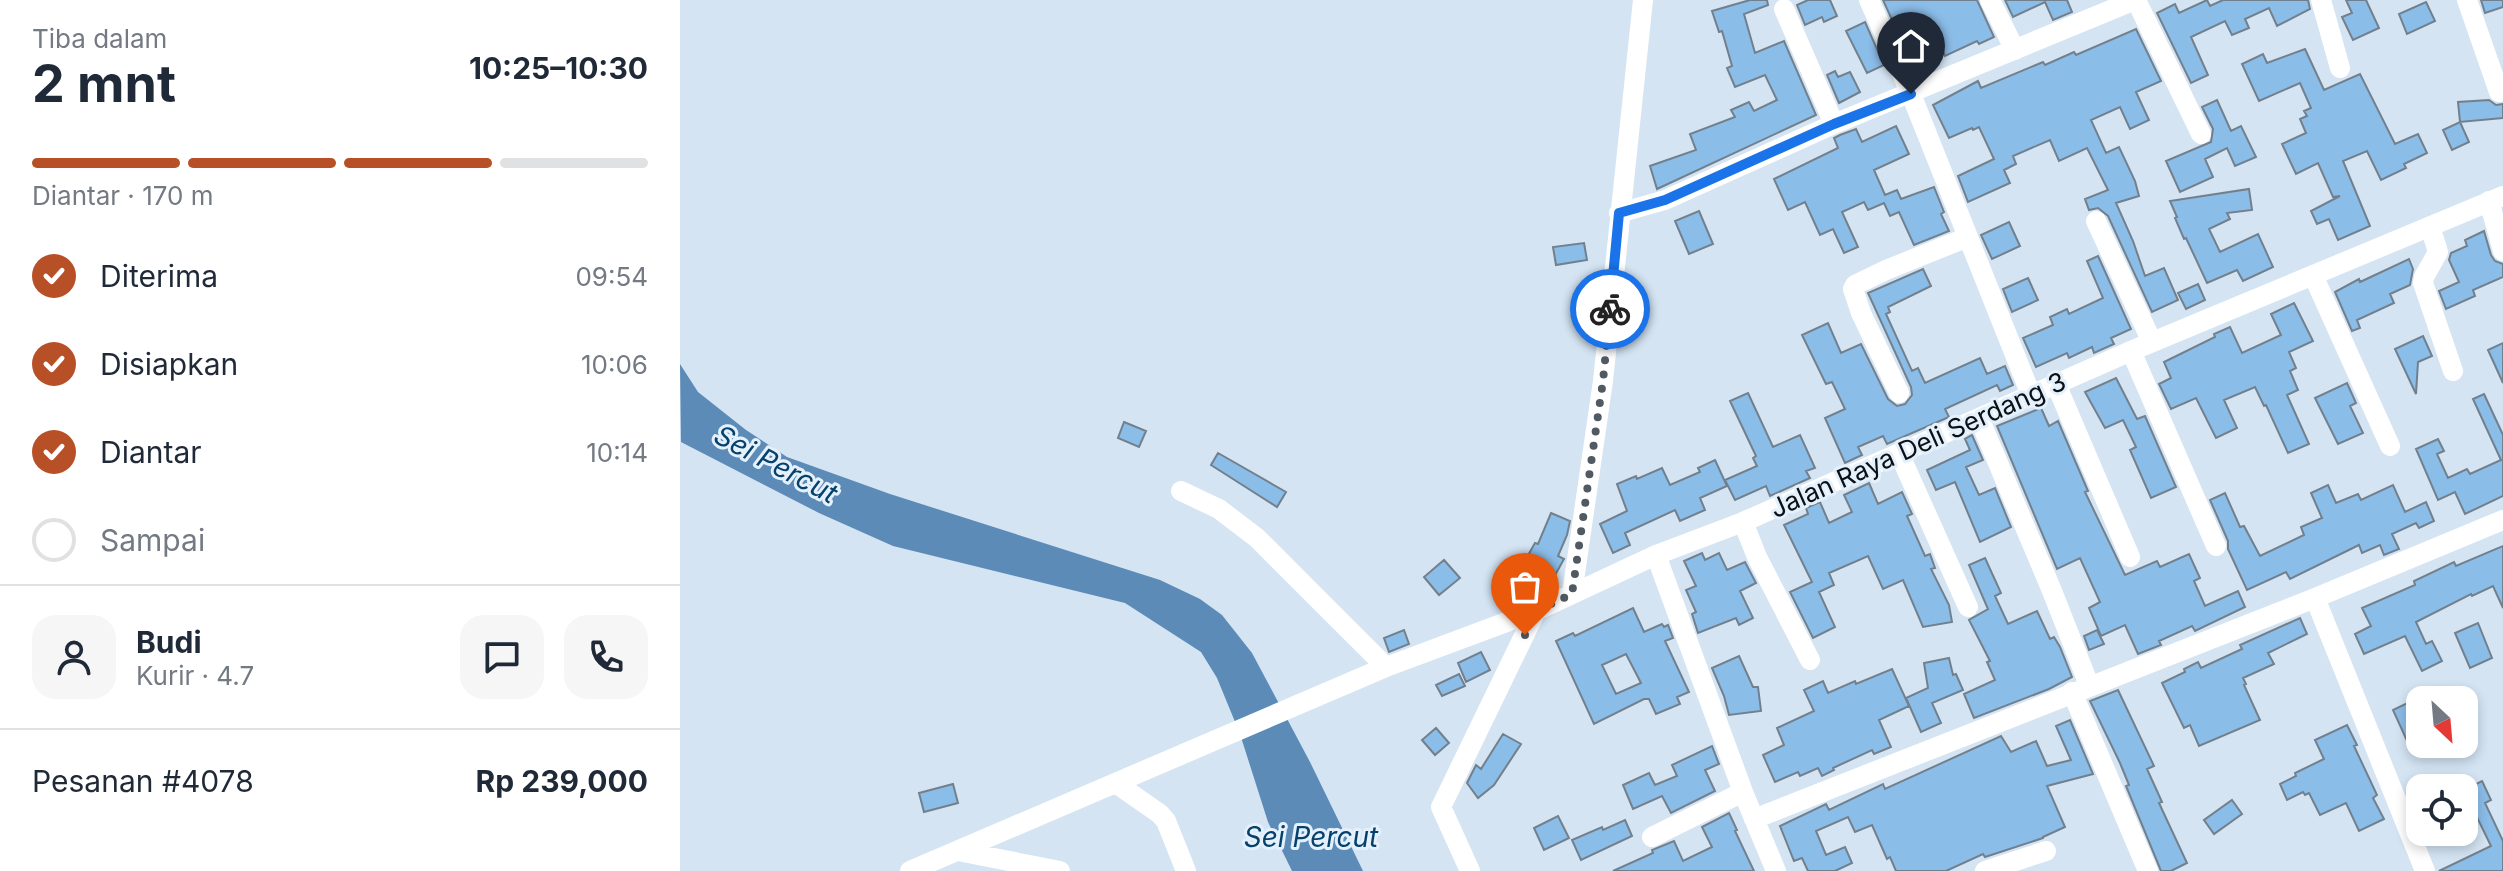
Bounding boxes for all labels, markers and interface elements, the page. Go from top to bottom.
pin [1877,12,1945,94]
text: Tiba dalam [32,23,167,54]
icon: home [1889,24,1933,68]
text: 10:25–10:30 [469,50,648,86]
text: 2 mnt [32,52,176,115]
text: Diantar · 170 m [32,180,214,211]
icon: check [32,254,76,298]
text: Diterima [100,258,218,294]
text: 09:54 [575,261,648,292]
courier [1570,269,1650,349]
icon: bike [1588,287,1632,331]
icon: check [32,342,76,386]
text: Disiapkan [100,346,238,382]
text: 10:06 [581,349,648,380]
street label: Jalan Raya Deli Serdang 3 [1765,365,2070,524]
water label: Sei Percut [709,417,844,511]
icon: check [32,430,76,474]
text: Diantar [100,434,202,470]
text: 10:14 [586,437,648,468]
text: Sampai [100,522,205,558]
pin [1491,553,1559,635]
icon: bag [1503,565,1547,609]
button: person [32,615,116,699]
button: chat [460,615,544,699]
button: phone [564,615,648,699]
text: Budi [136,624,202,660]
text: Kurir · 4.7 [136,660,254,691]
north arrow [2406,686,2478,758]
map controls [2406,686,2478,846]
text: Pesanan #4078 [32,763,254,799]
text: Rp 239,000 [476,763,648,799]
button: locate [2406,774,2478,846]
water label: Sei Percut [1244,820,1379,854]

